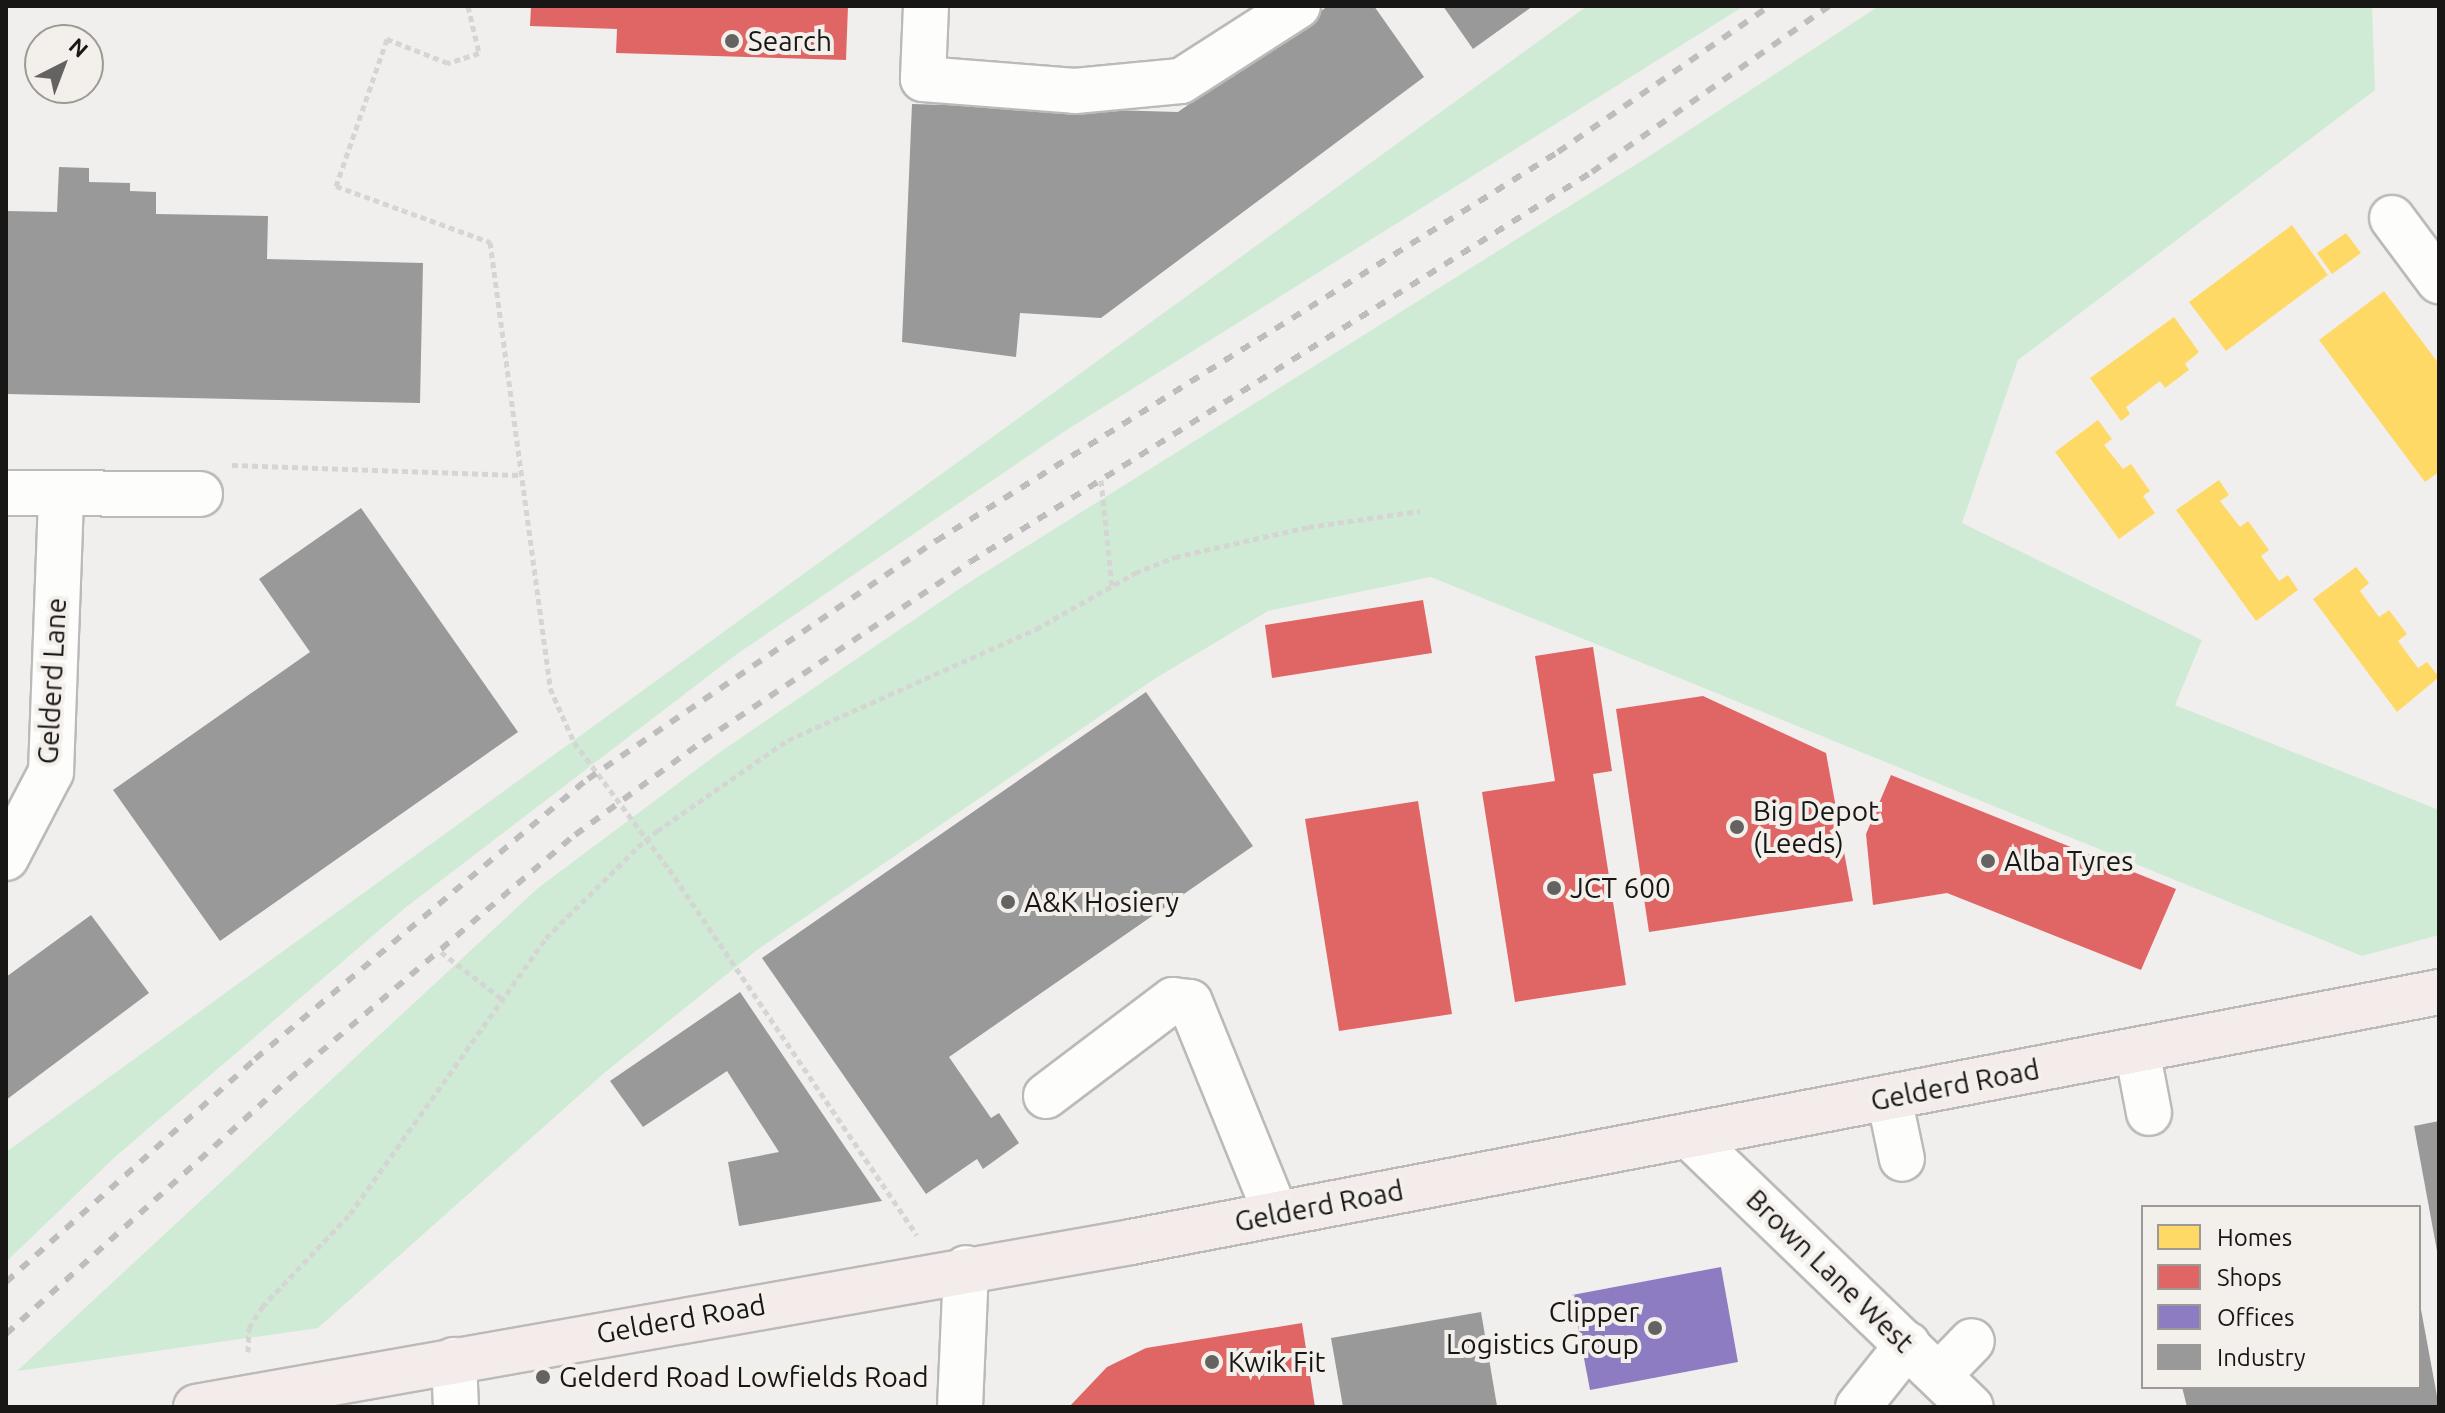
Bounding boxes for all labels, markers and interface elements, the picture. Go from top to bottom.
north arrow [24,24,104,104]
place label: Search [748,24,832,58]
text: N [65,32,94,62]
marker: Search [723,32,741,50]
street label: Gelderd Lane [31,597,73,765]
place label: Big Depot (Leeds) [1753,794,1879,860]
marker: Big Depot (Leeds) [1728,818,1746,836]
place label: Alba Tyres [2004,844,2133,878]
marker: Alba Tyres [1979,852,1997,870]
place label: JCT 600 [1570,871,1671,905]
marker: JCT 600 [1545,879,1563,897]
place label: A&K Hosiery [1024,885,1179,919]
marker: A&K Hosiery [999,893,1017,911]
street label: Gelderd Road [1868,1052,2042,1118]
street label: Gelderd Road [1232,1173,1406,1239]
street label: Brown Lane West [1739,1183,1921,1359]
legend [2141,1205,2421,1389]
text: Homes [2217,1224,2292,1251]
text: Shops [2217,1264,2282,1291]
street label: Gelderd Road [594,1288,768,1350]
place label: Clipper Logistics Group [1446,1295,1639,1361]
text: Offices [2217,1304,2295,1331]
marker: Clipper Logistics Group [1646,1319,1664,1337]
text: Industry [2217,1344,2306,1371]
place label: Kwik Fit [1228,1345,1326,1379]
marker: Kwik Fit [1203,1353,1221,1371]
place label: Gelderd Road Lowfields Road [559,1360,929,1394]
marker: Gelderd Road Lowfields Road [534,1368,552,1386]

